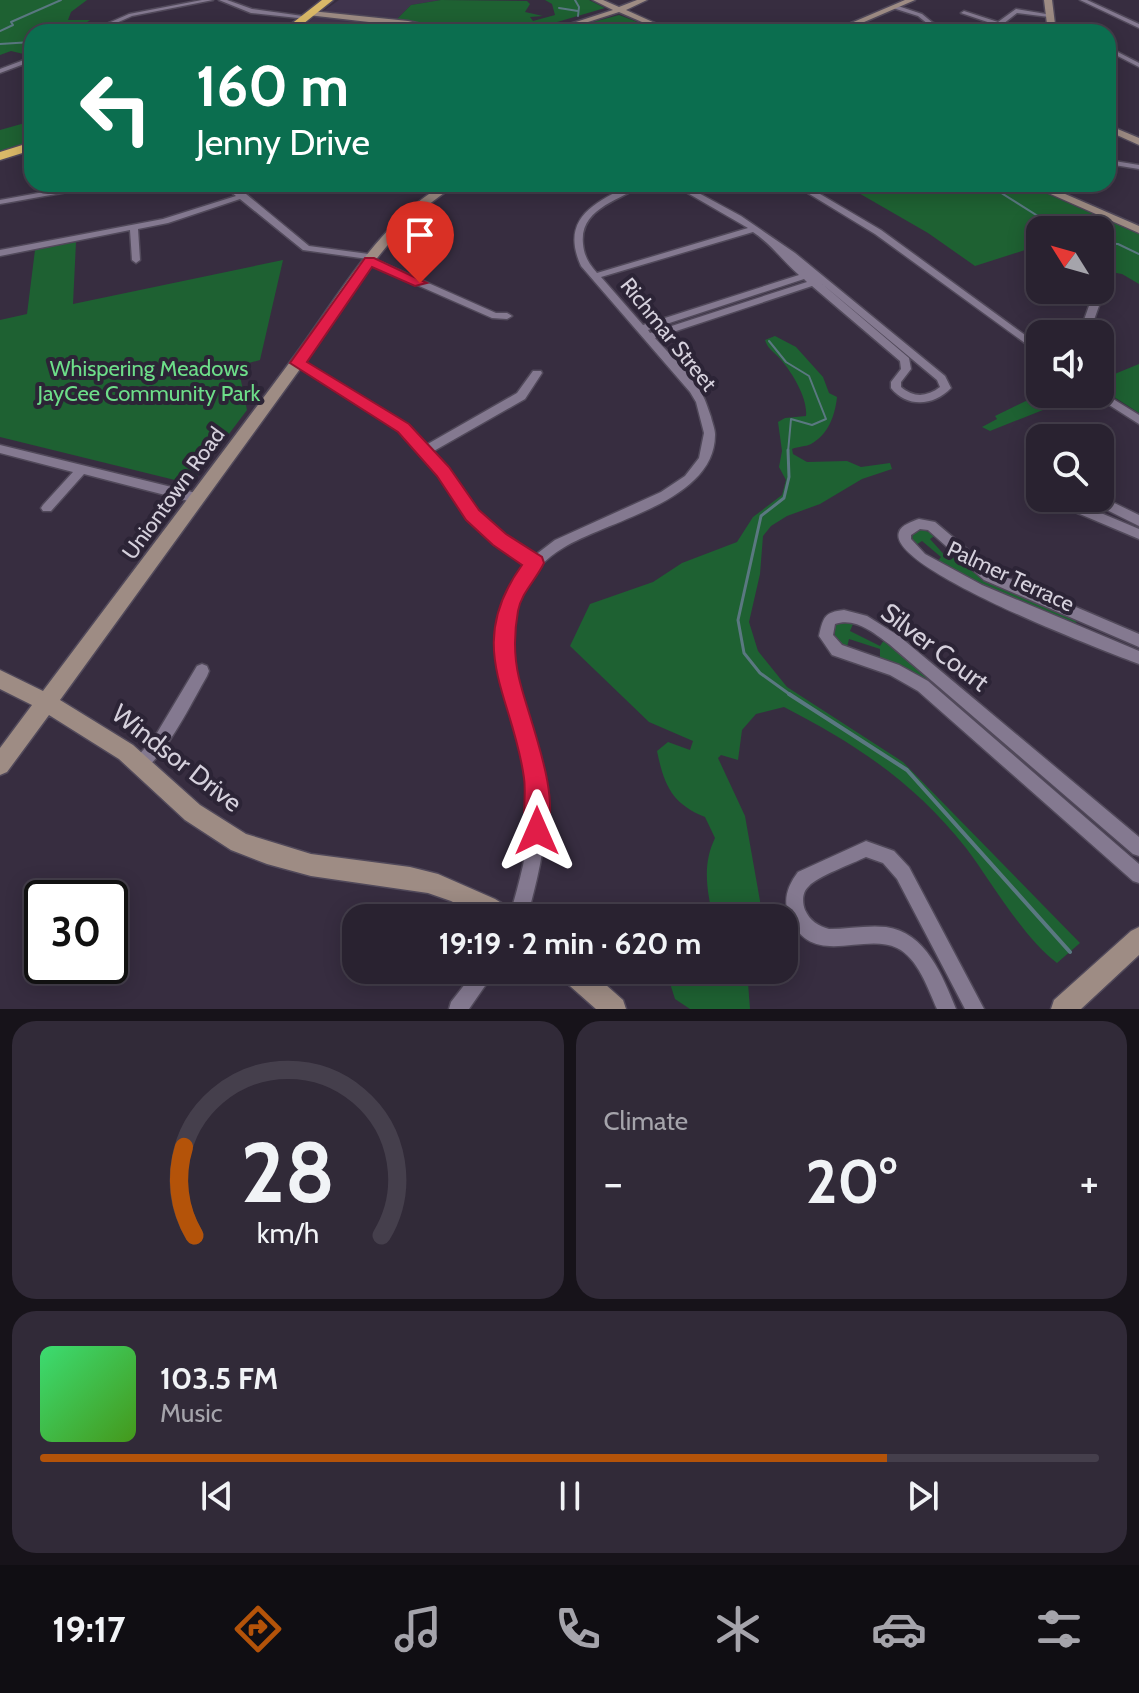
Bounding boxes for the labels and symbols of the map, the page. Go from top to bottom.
pin [386,201,454,283]
north arrow [1026,216,1114,304]
street label: Richmar Street [615,272,723,397]
park label: Whispering Meadows JayCee Community Park [37,355,261,407]
street label: Uniontown Road [116,422,230,565]
street label: Palmer Terrace [943,535,1079,618]
street label: Silver Court [875,596,996,698]
street label: Windsor Drive [106,697,248,819]
position arrow [495,789,579,873]
speed limit sign: 30 [24,880,128,984]

